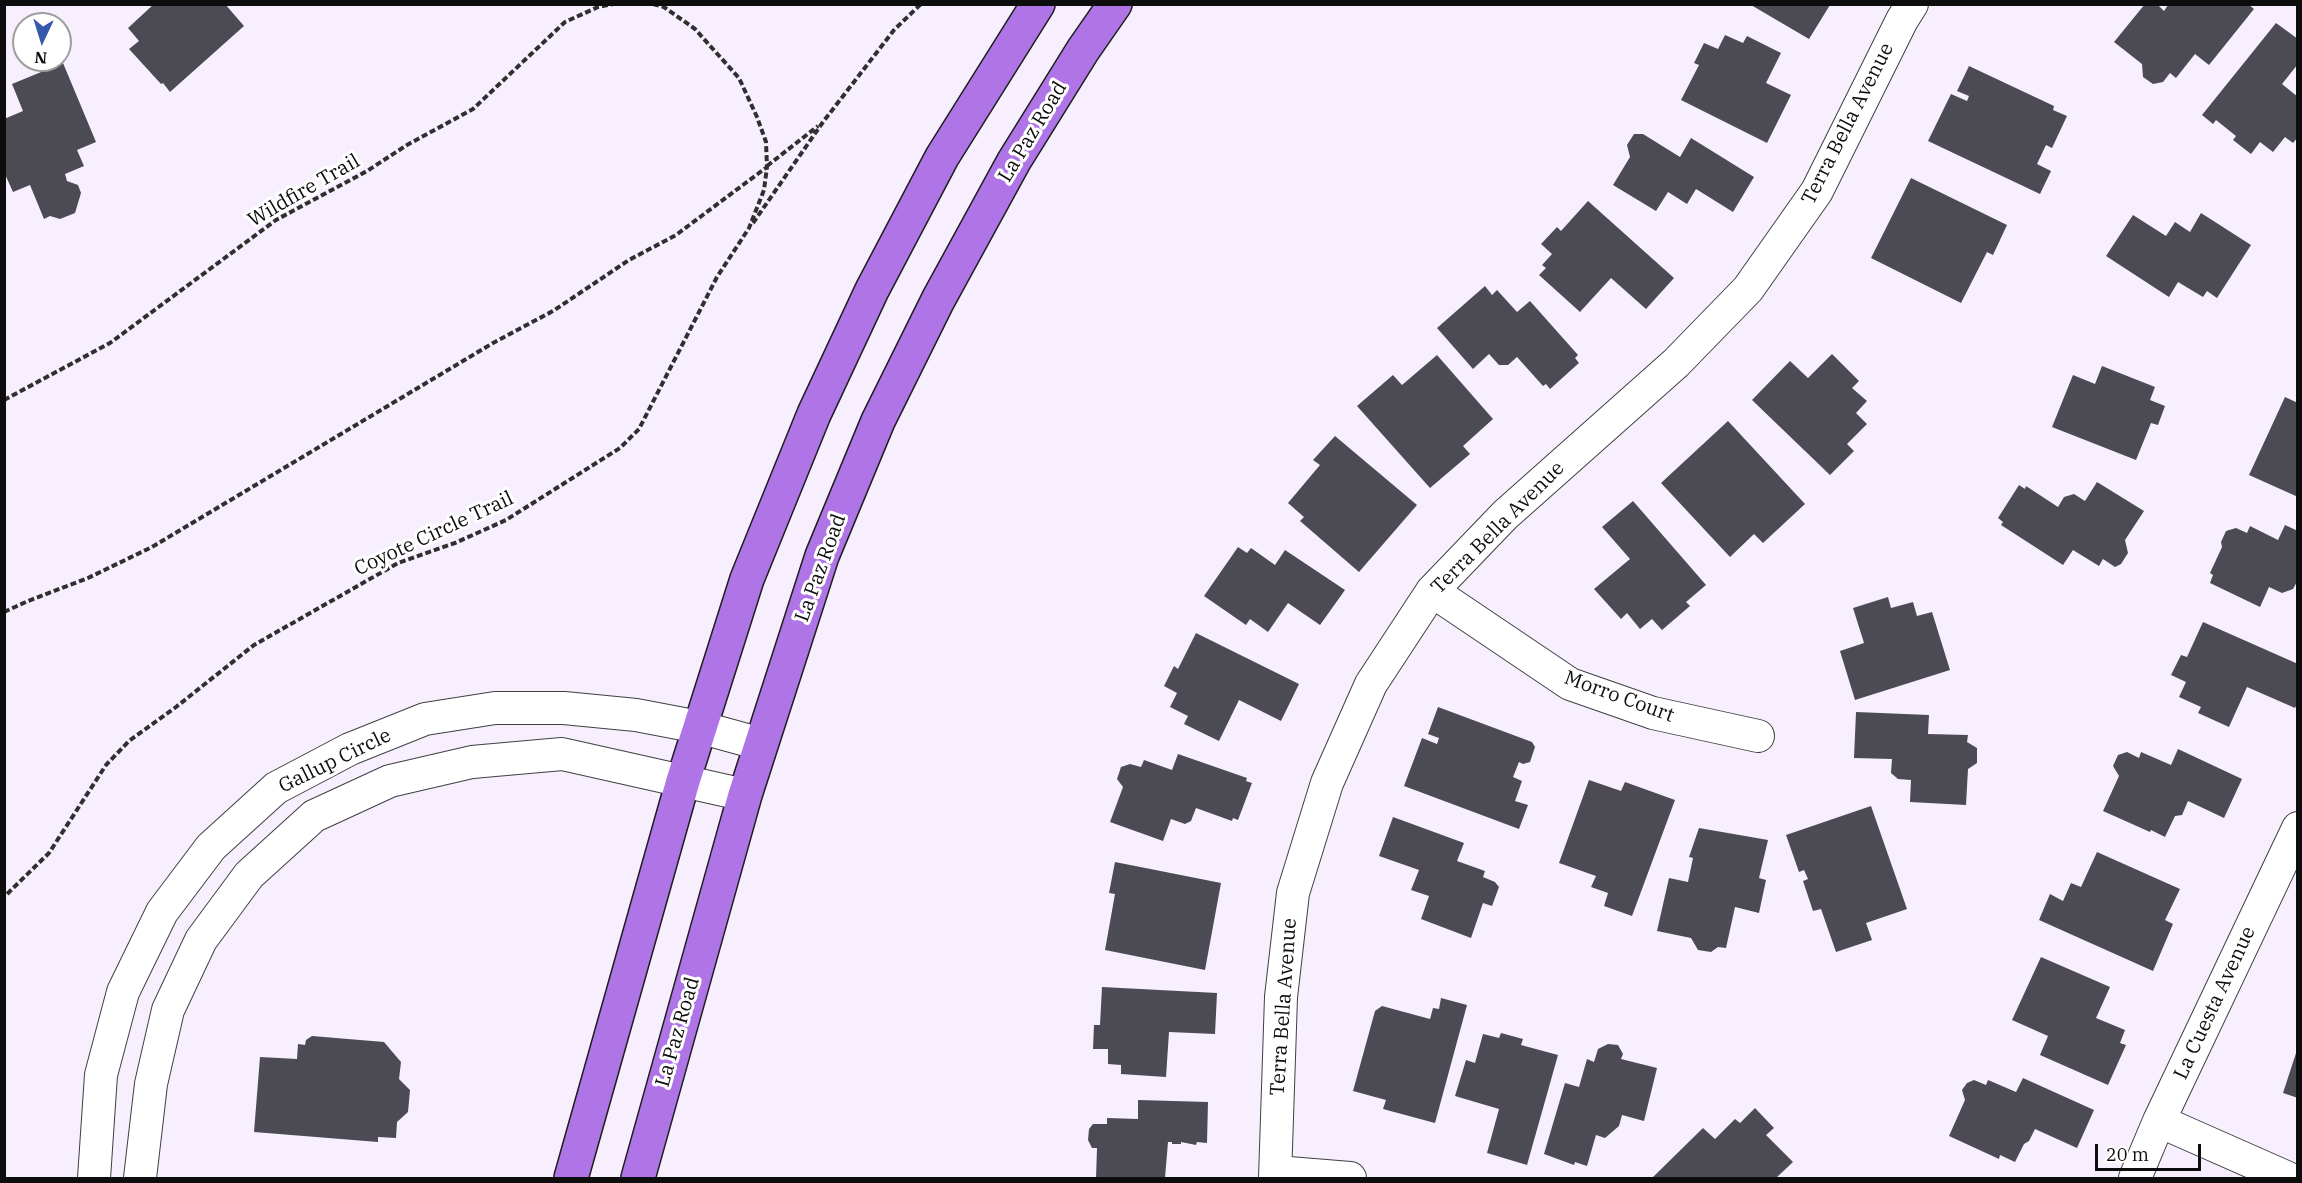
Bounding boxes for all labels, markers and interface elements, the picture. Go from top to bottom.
north arrow [12,12,72,72]
street label: Terra Bella Avenue [1797,39,1899,209]
text: N [34,48,48,68]
street label: La Paz Road [994,77,1072,187]
street label: Wildfire Trail [244,149,364,233]
street label: Terra Bella Avenue [1427,457,1569,599]
street label: Coyote Circle Trail [351,487,517,581]
street label: La Paz Road [790,511,852,625]
street label: Morro Court [1561,666,1677,728]
street label: Gallup Circle [275,723,395,799]
street label: Terra Bella Avenue [1266,917,1302,1097]
street label: La Cuesta Avenue [2169,923,2261,1083]
street label: La Paz Road [651,974,705,1090]
scale bar [2098,1132,2204,1170]
text: 20 m [2106,1143,2149,1166]

